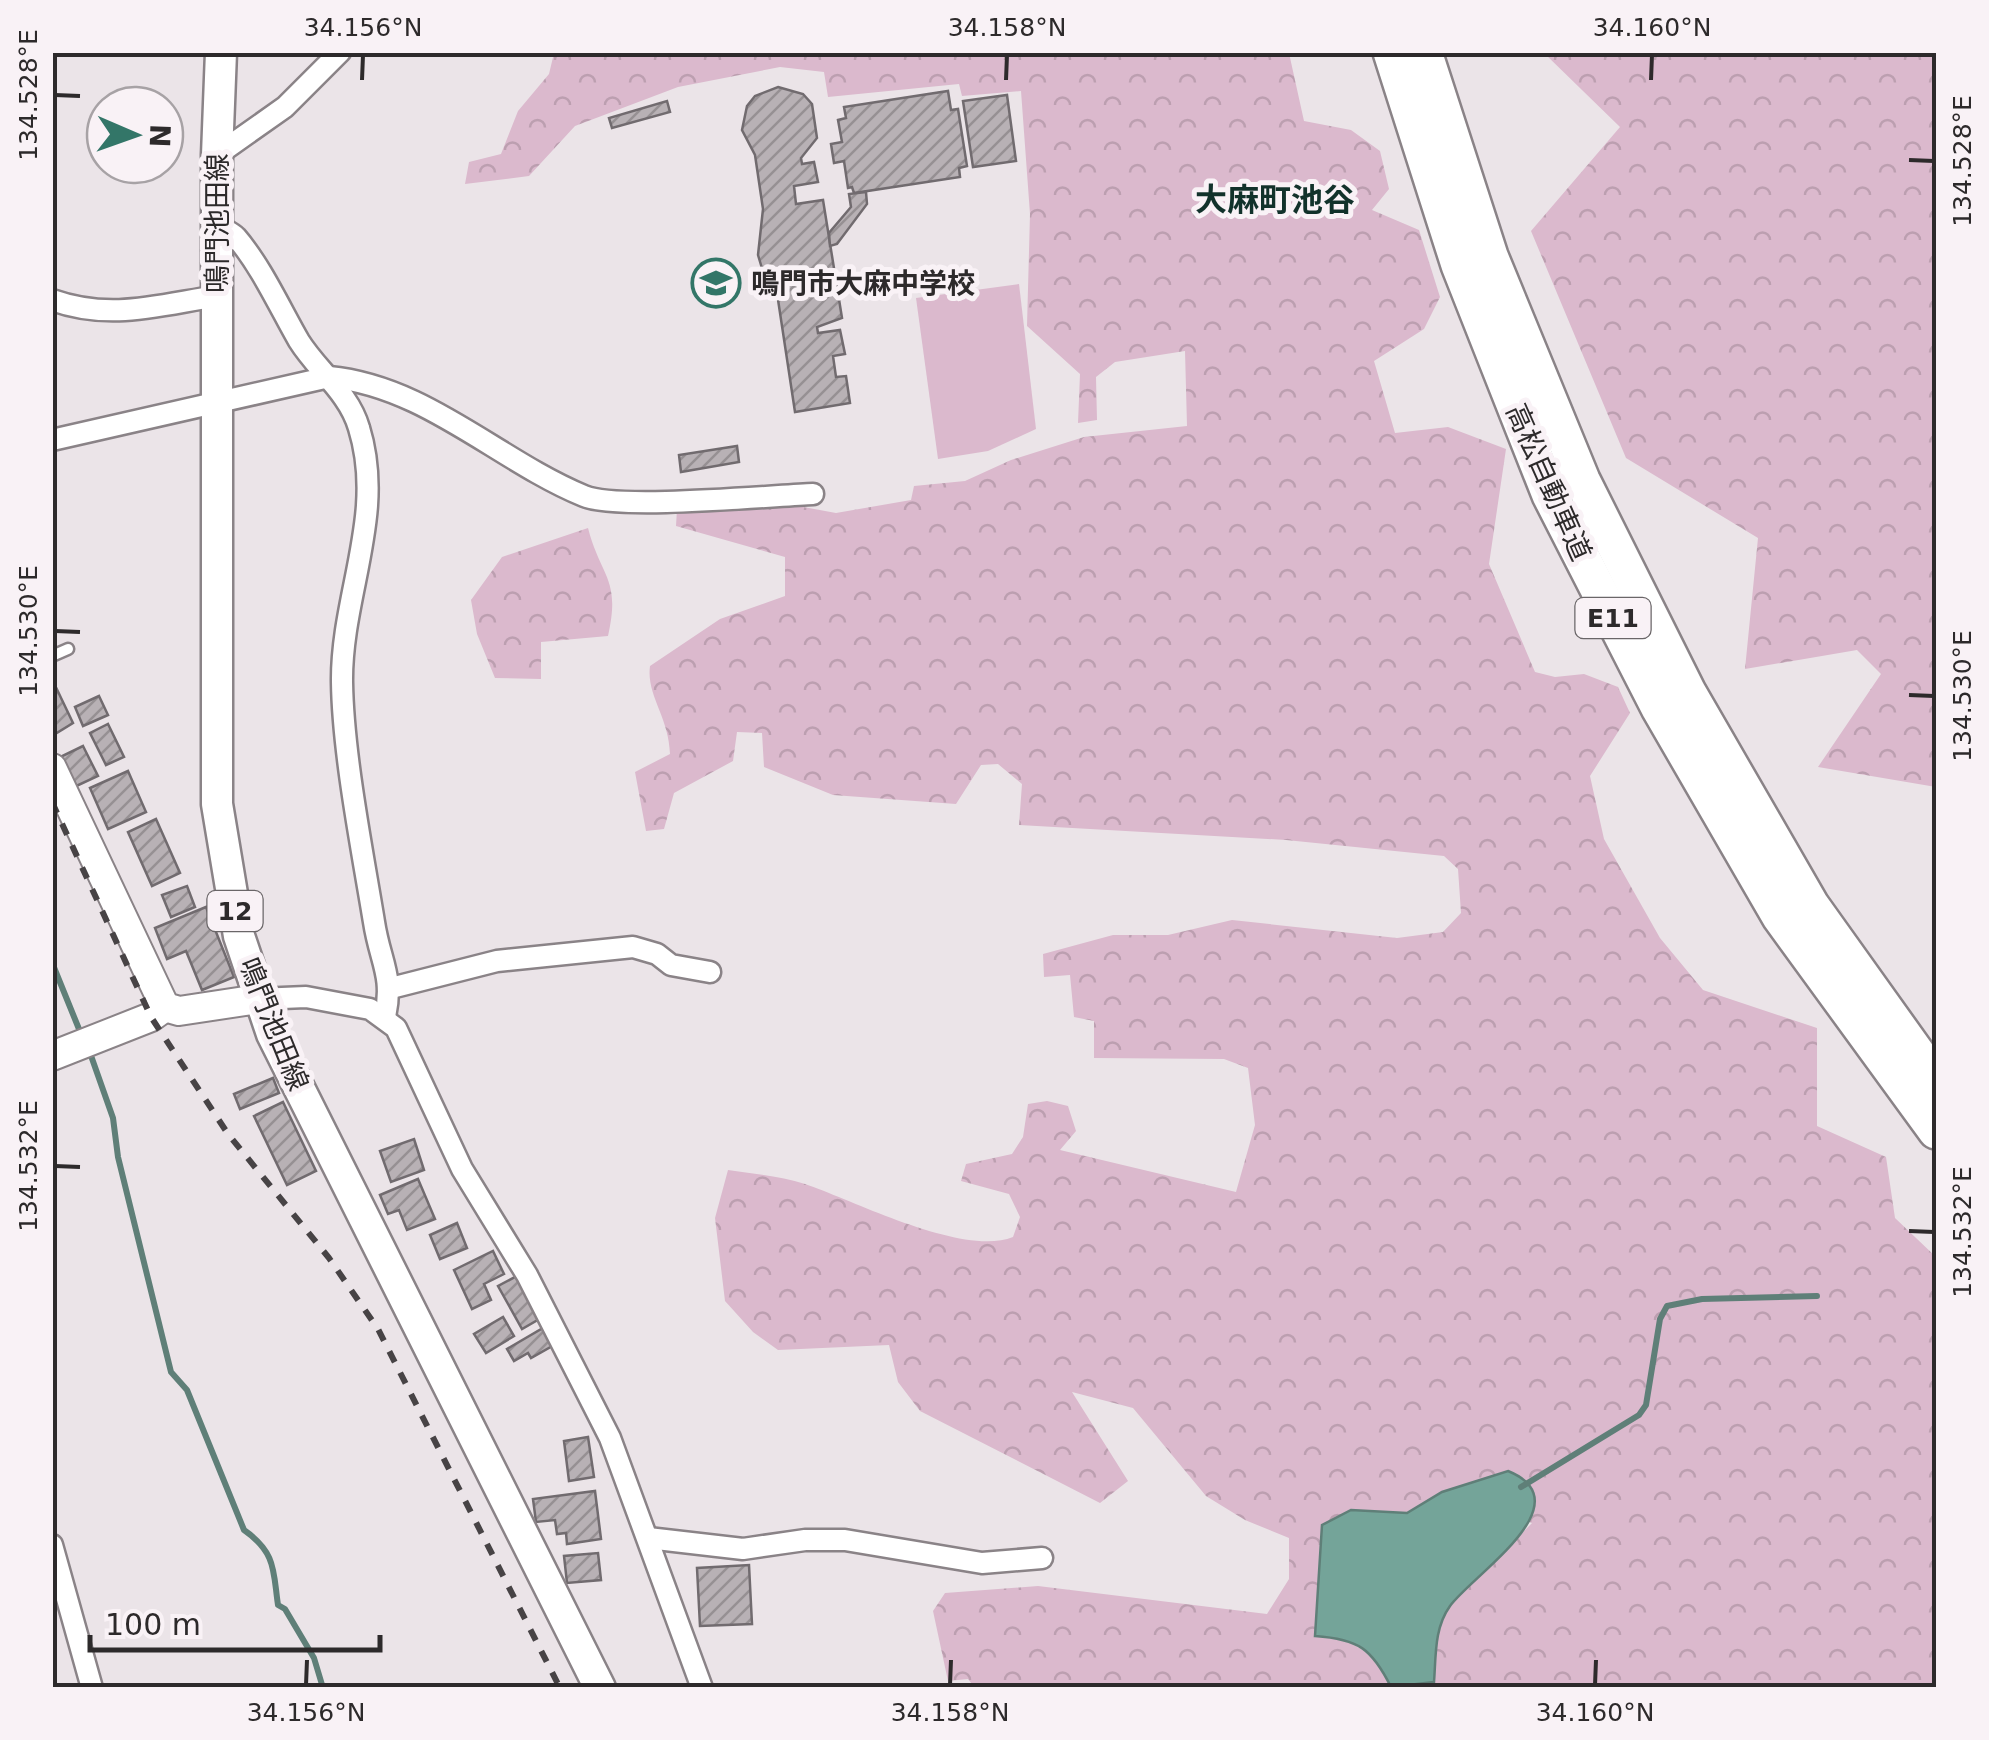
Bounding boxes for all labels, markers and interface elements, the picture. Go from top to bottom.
text: 34.156°N [304,13,422,42]
text: 34.158°N [948,13,1066,42]
text: 34.160°N [1593,13,1711,42]
text: 134.528°E [14,29,43,161]
north arrow [85,85,185,185]
text: 134.528°E [1948,95,1977,227]
text: N [143,124,176,148]
street label: 鳴門池田線 [201,153,234,293]
district label: 大麻町池谷 [1195,181,1355,219]
school or university icon: 鳴門市大麻中学校 [690,257,742,309]
place label: 鳴門市大麻中学校 [751,267,975,300]
street label: 高松自動車道 [1499,399,1598,566]
text: 134.530°E [14,565,43,697]
road number: E11 [1576,598,1650,638]
text: 134.530°E [1948,630,1977,762]
road number: 12 [208,891,262,931]
street label: 鳴門池田線 [232,953,315,1095]
text: 134.532°E [14,1100,43,1232]
text: 134.532°E [1948,1166,1977,1298]
scale bar [90,1590,380,1652]
text: 100 m [105,1607,201,1642]
text: 34.156°N [247,1698,365,1727]
text: 34.158°N [891,1698,1009,1727]
text: 34.160°N [1536,1698,1654,1727]

